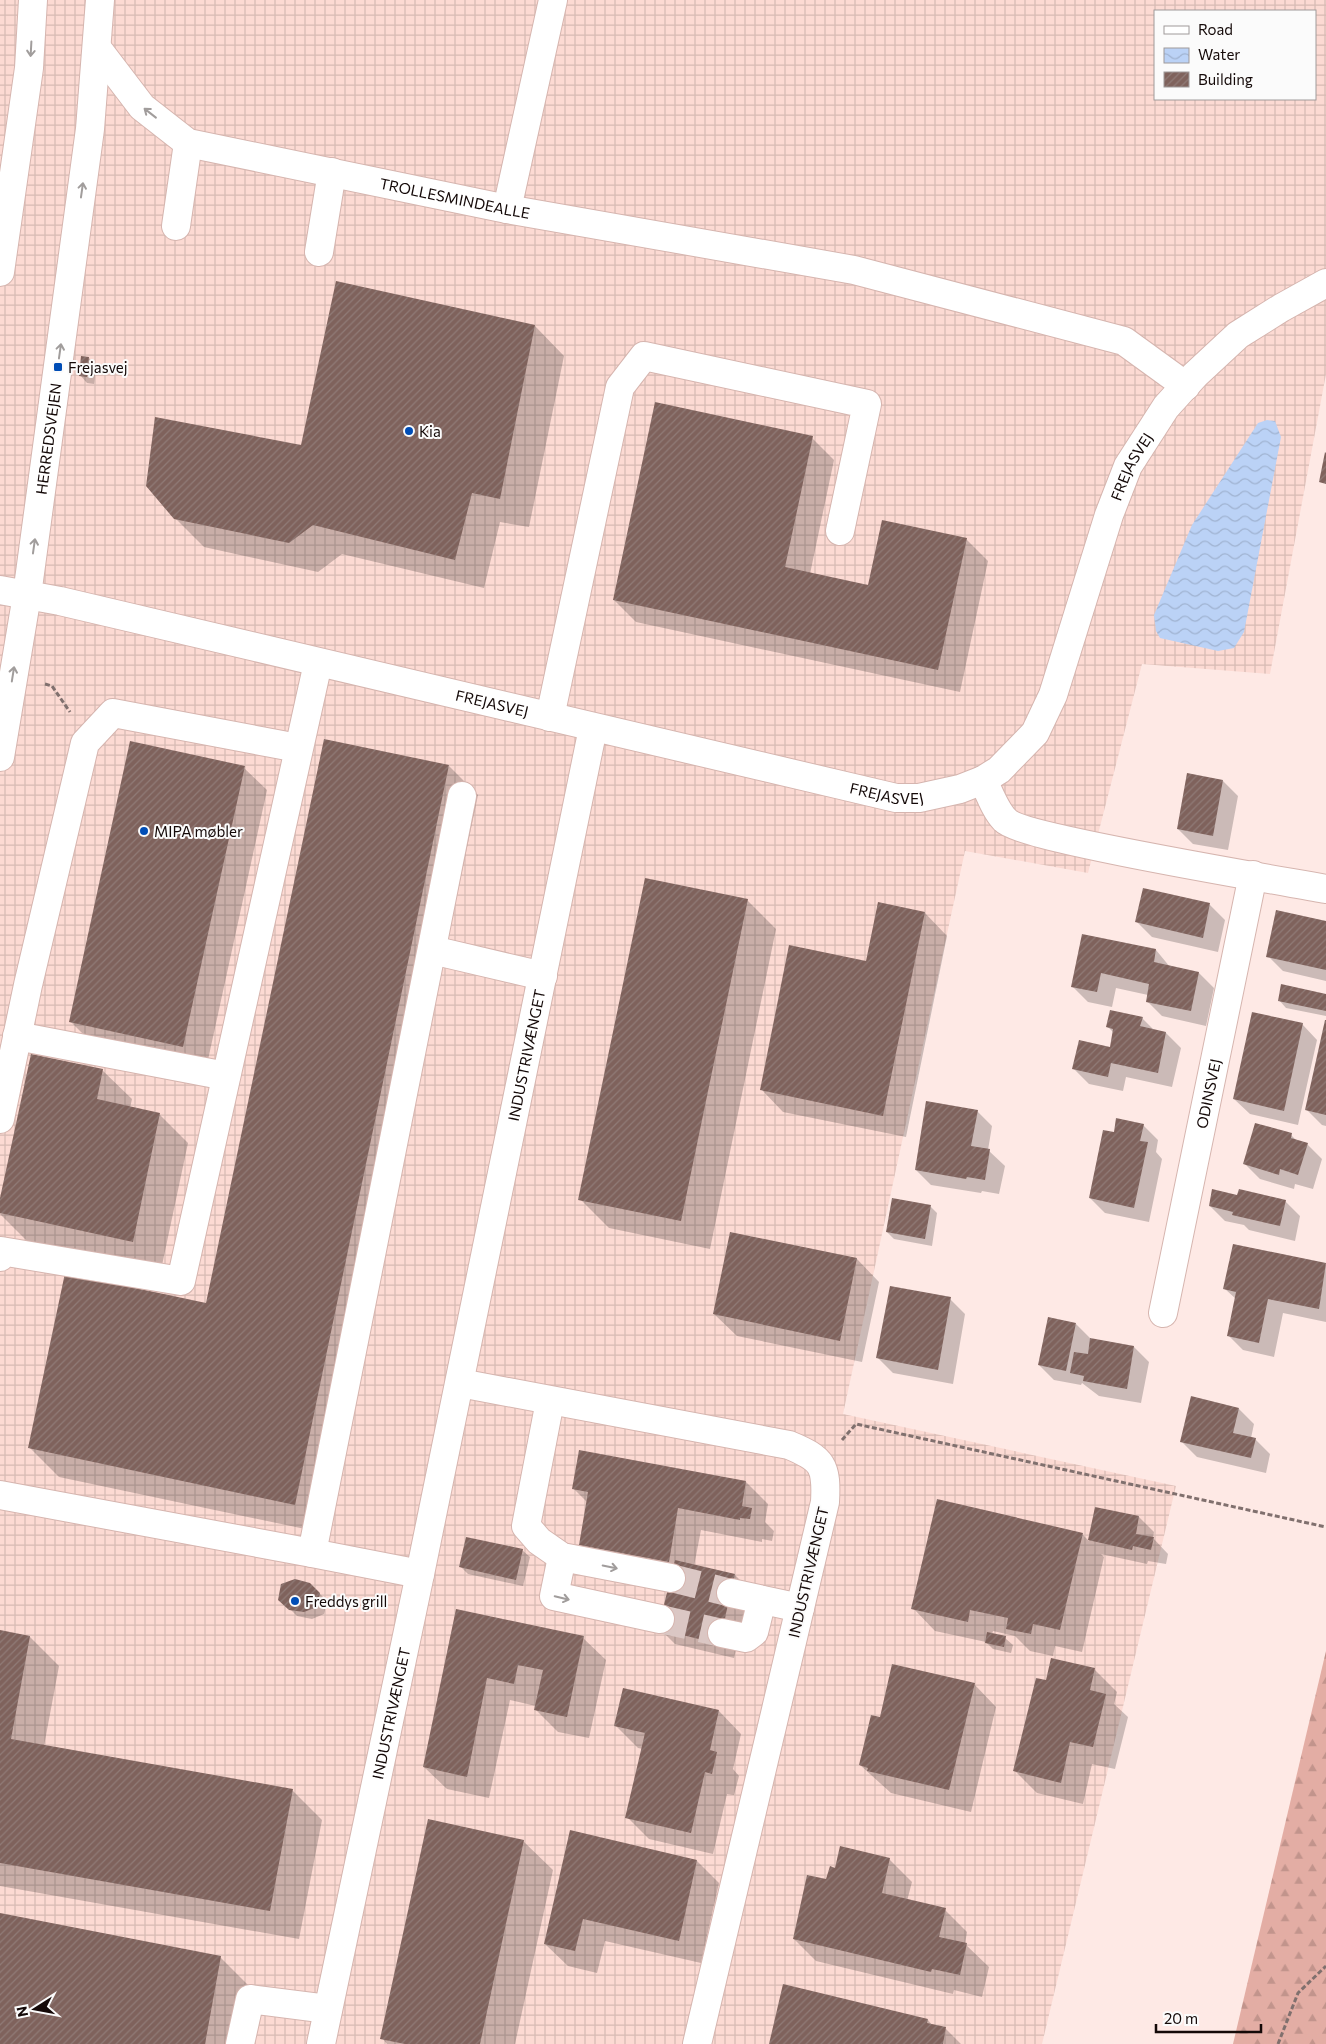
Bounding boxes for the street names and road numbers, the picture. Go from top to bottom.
street label: TROLLESMINDEALLE [378,174,531,222]
street label: HERREDSVEJEN [32,382,65,496]
street label: FREJASVEJ [1106,429,1156,503]
street label: FREJASVEJ [454,686,530,720]
street label: FREJASVEJ [848,778,925,808]
street label: INDUSTRIVÆNGET [504,987,548,1123]
street label: ODINSVEJ [1192,1057,1224,1130]
street label: INDUSTRIVÆNGET [784,1504,832,1639]
street label: INDUSTRIVÆNGET [368,1645,413,1781]

